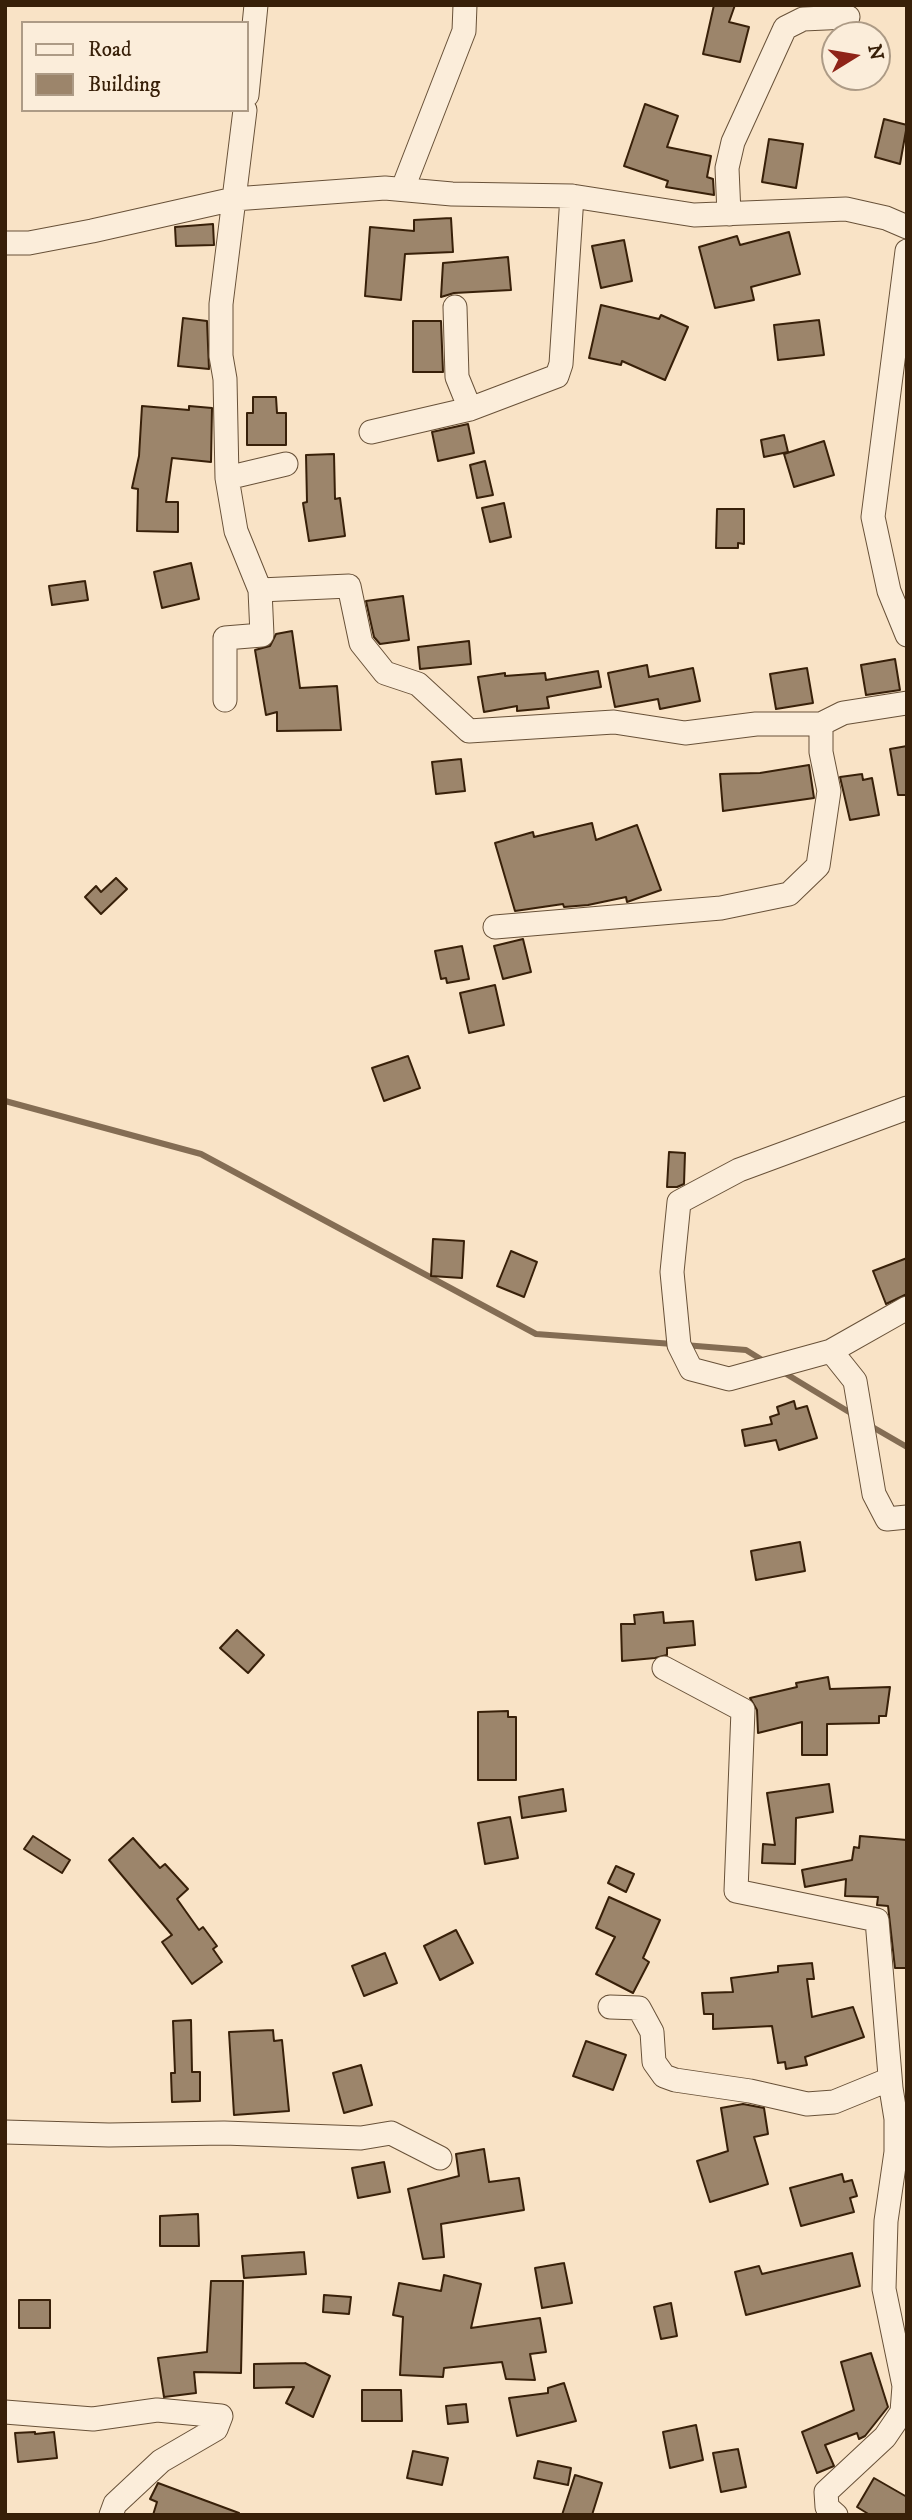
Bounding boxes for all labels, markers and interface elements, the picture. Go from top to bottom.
legend [21,21,248,112]
north arrow [821,21,891,91]
text: Road [88,37,132,63]
text: N [862,42,888,62]
text: Building [88,72,160,98]

